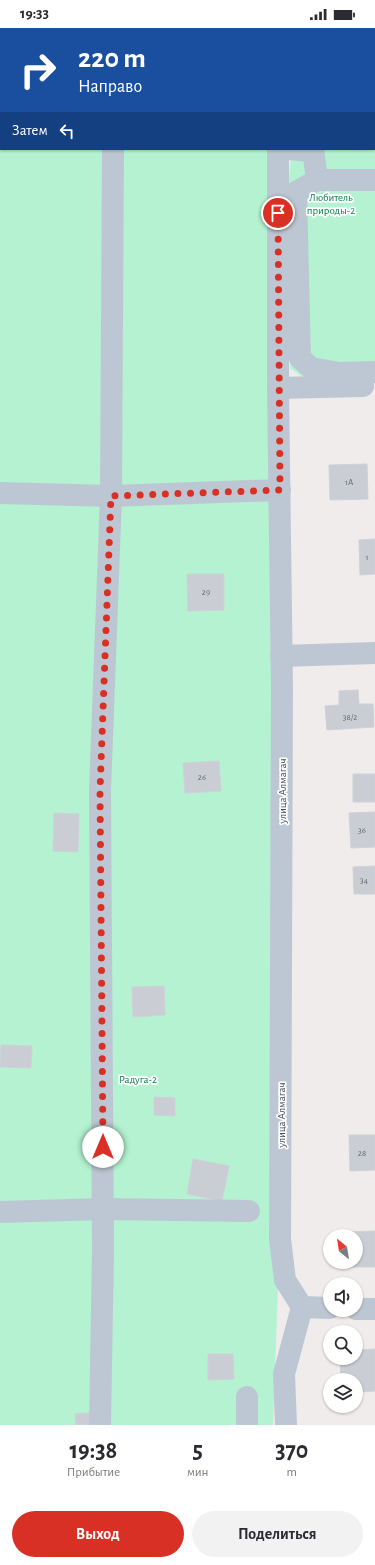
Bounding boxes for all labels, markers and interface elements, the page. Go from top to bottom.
text: 19:33 [20,6,49,21]
icon: right [12,44,64,96]
text: 220 m [78,45,146,73]
text: Направо [78,78,142,96]
icon: left [56,120,78,142]
text: Затем [12,123,48,138]
park label: Любитель природы-2 [307,192,355,216]
pin [261,196,295,230]
icon: arrive [267,202,289,224]
house number: 1А [345,478,354,487]
house number: 1 [365,553,369,562]
house number: 29 [202,588,210,597]
house number: 38/2 [343,713,357,722]
street label: улица Алмагач [277,758,288,825]
house number: 26 [198,773,206,782]
house number: 36 [358,826,366,835]
house number: 34 [360,876,369,885]
park label: Радуга-2 [119,1074,157,1085]
street label: улица Алмагач [276,1082,287,1149]
position arrow [82,1126,124,1168]
house number: 28 [358,1149,366,1158]
north arrow [323,1229,363,1269]
map controls [323,1229,363,1413]
button: sound [323,1277,363,1317]
button: search [323,1325,363,1365]
button: layers [323,1373,363,1413]
text: 19:38 [69,1439,117,1463]
text: 5 [192,1439,203,1463]
text: 370 [275,1439,308,1463]
text: Прибытие [67,1466,120,1479]
text: мин [187,1466,208,1479]
text: m [287,1466,297,1479]
button: Выход [12,1511,184,1557]
button: Поделиться [192,1511,363,1557]

